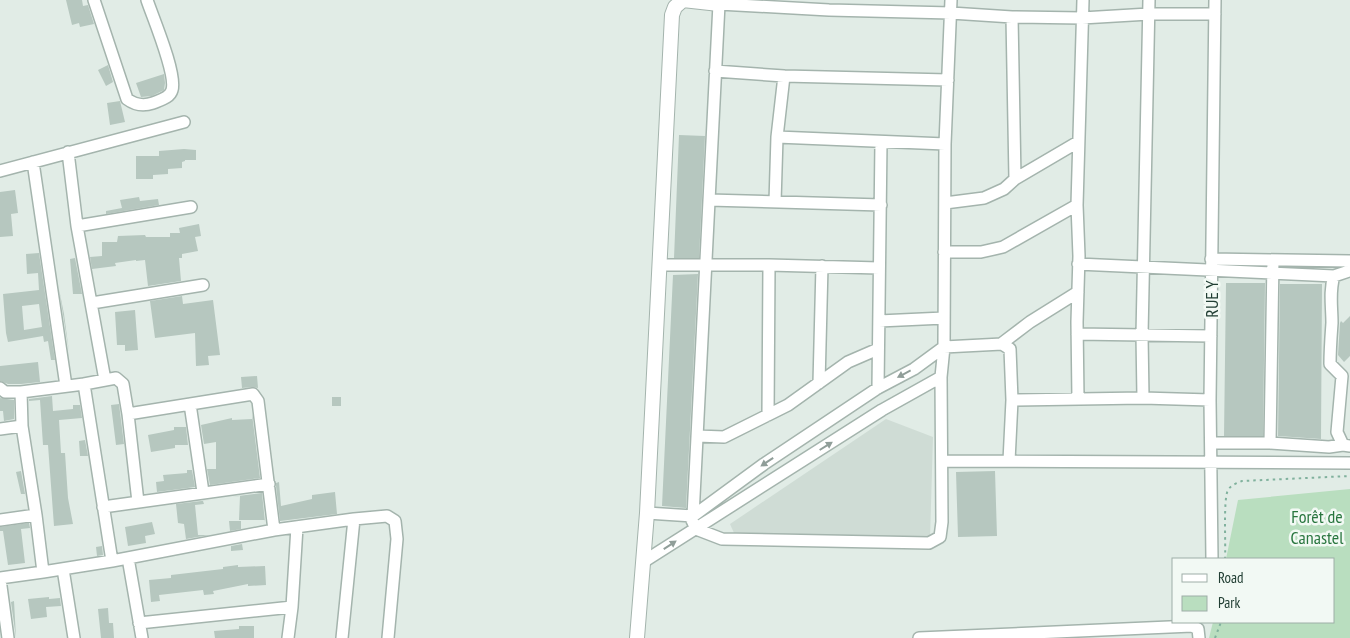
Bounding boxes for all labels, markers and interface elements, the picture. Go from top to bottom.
street label: RUE Y [1200,280,1223,318]
one-way arrow [896,370,911,378]
one-way arrow [819,441,833,451]
one-way arrow [760,457,774,467]
park label: Forêt de Canastel [1291,505,1344,549]
one-way arrow [663,541,676,550]
legend [1172,558,1335,623]
text: Road [1218,568,1244,587]
text: Park [1218,593,1240,612]

